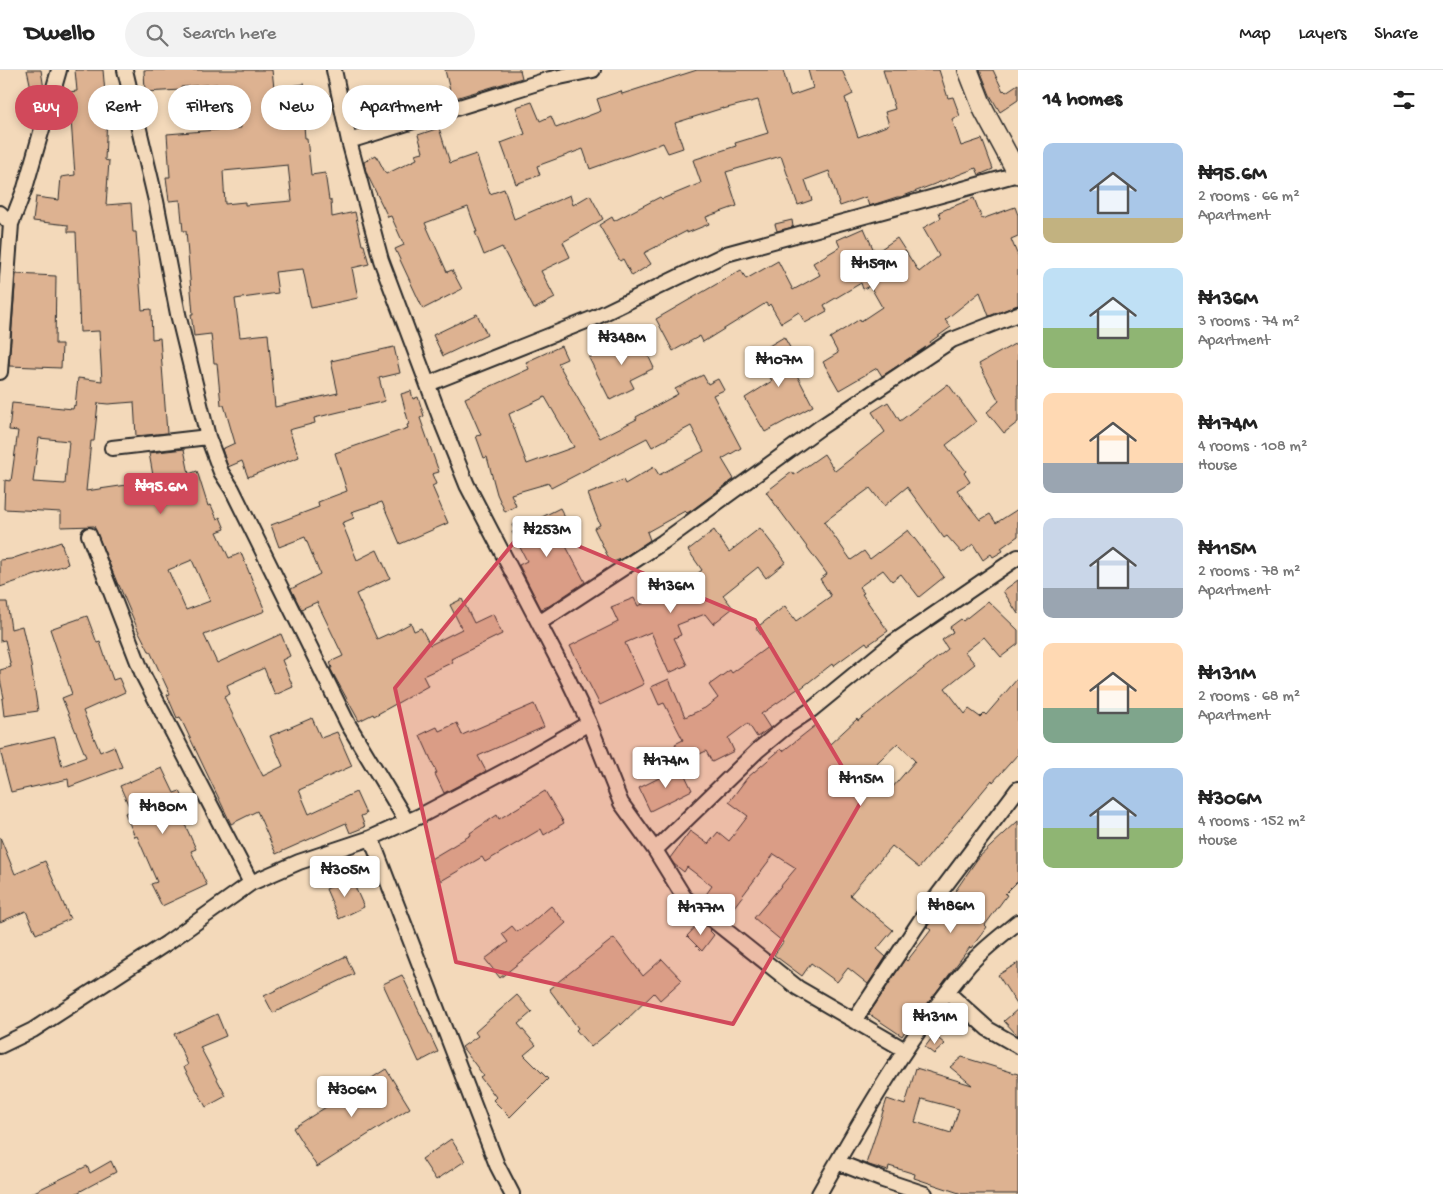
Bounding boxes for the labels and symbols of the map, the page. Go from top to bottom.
pin: ₦159M [839,250,909,292]
pin: ₦348M [587,324,657,366]
pin: ₦107M [744,346,814,388]
pin: ₦95.6M [120,472,202,515]
pin: ₦253M [512,516,582,558]
pin: ₦136M [636,572,706,614]
pin: ₦174M [631,746,701,789]
pin: ₦115M [826,764,896,807]
pin: ₦180M [128,792,198,835]
pin: ₦305M [310,856,380,898]
pin: ₦186M [916,892,986,934]
pin: ₦177M [666,894,736,936]
pin: ₦131M [900,1002,970,1045]
pin: ₦306M [317,1076,387,1118]

